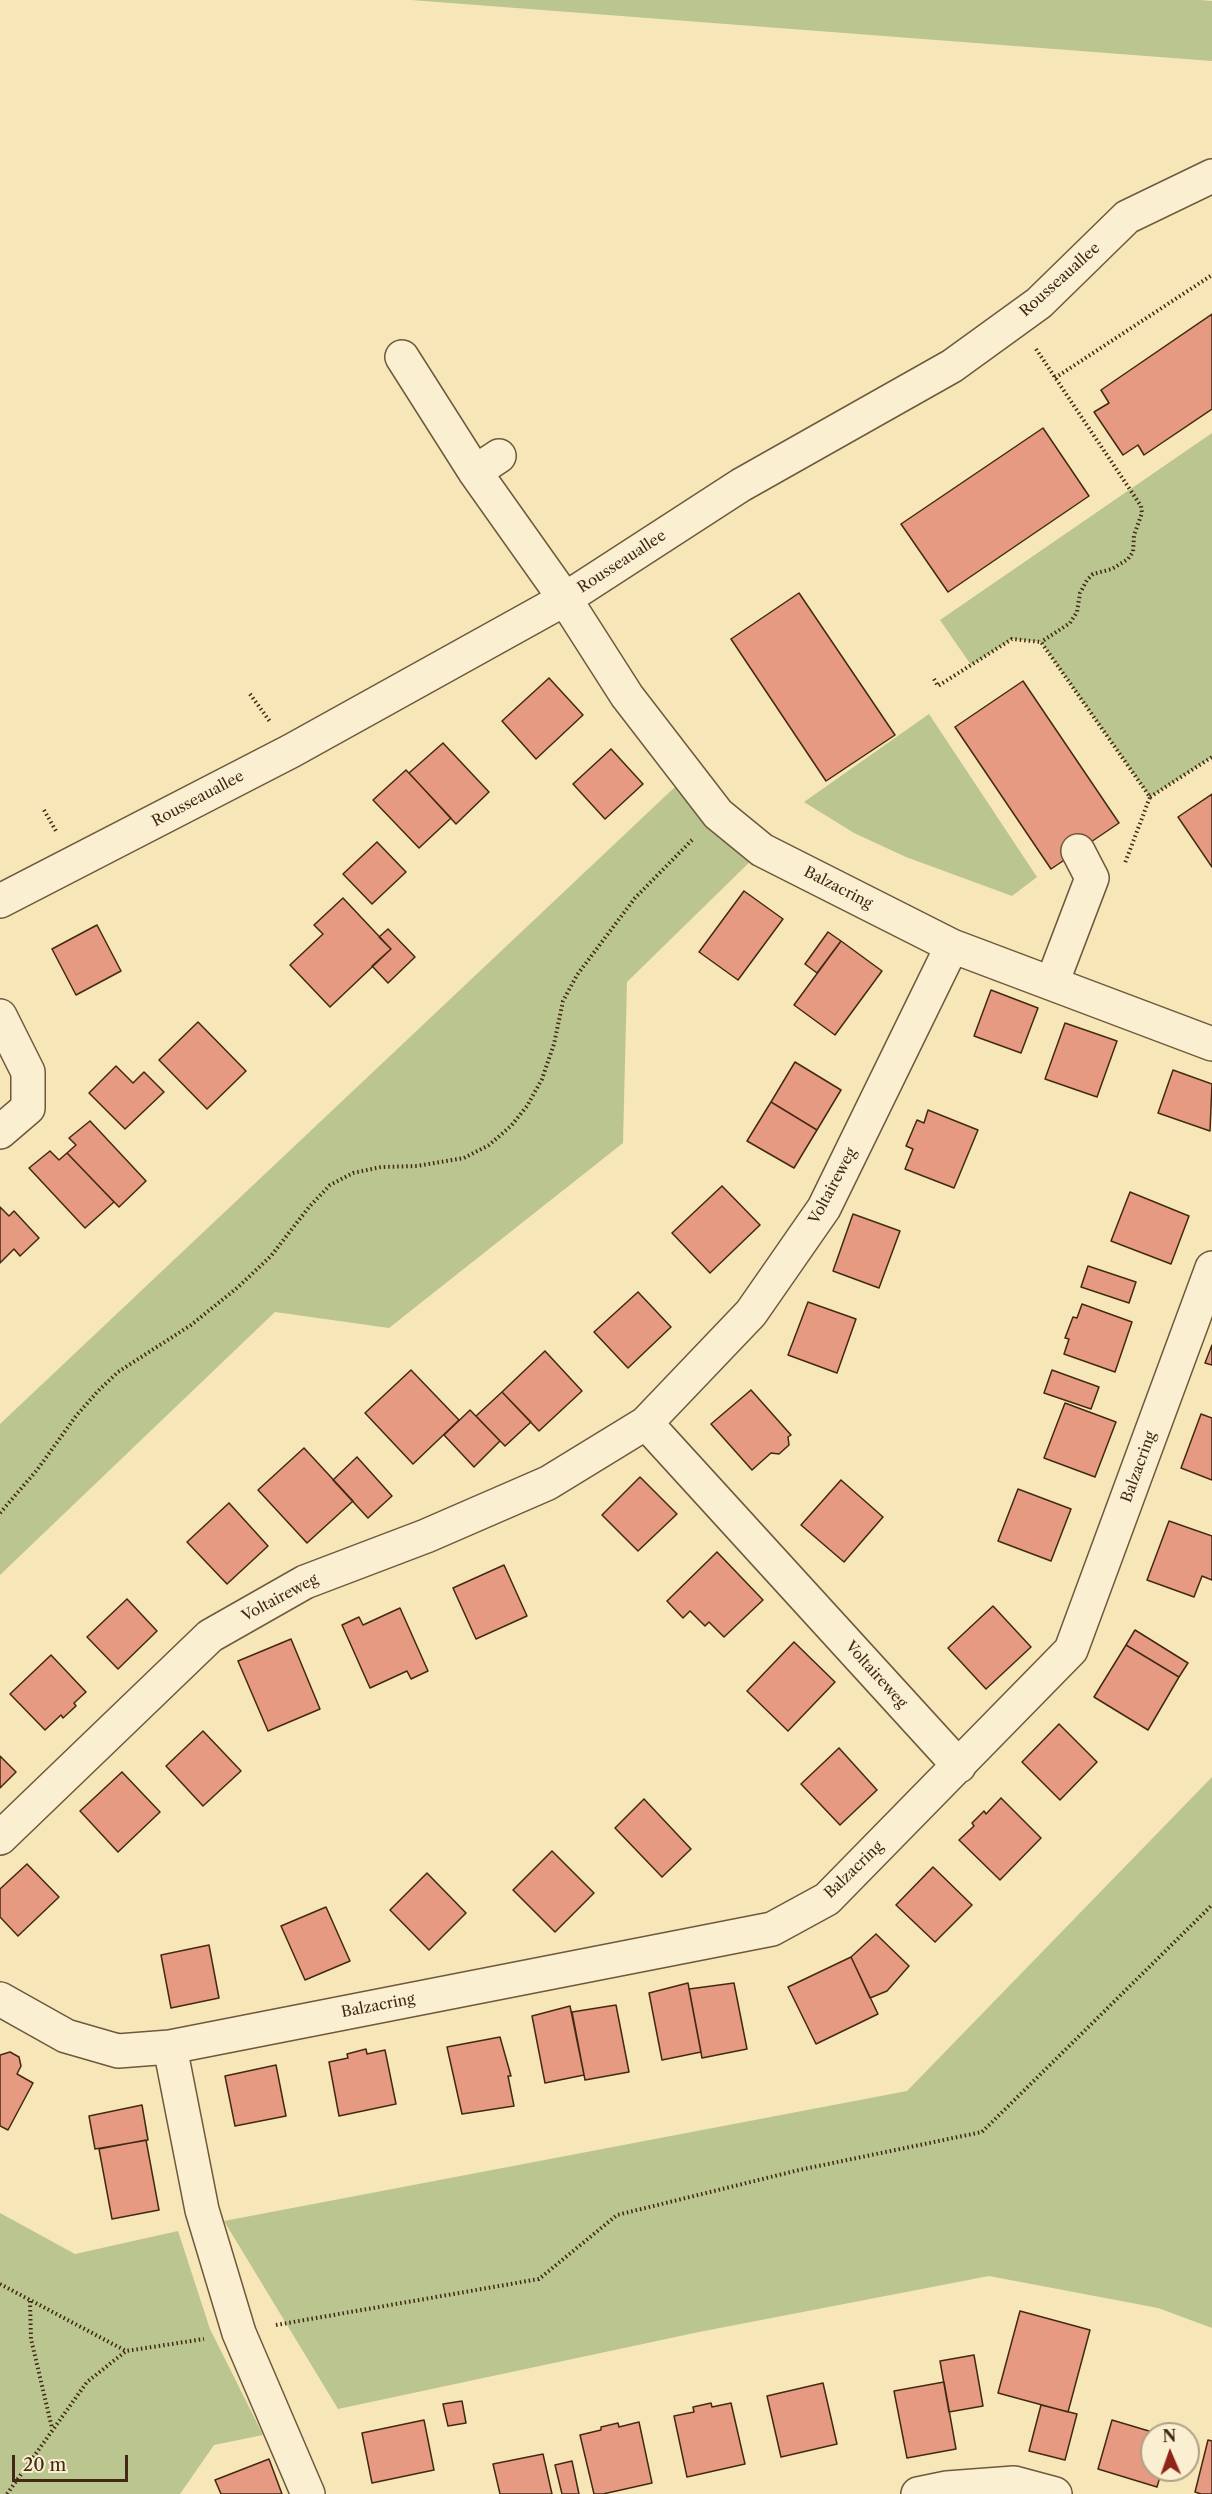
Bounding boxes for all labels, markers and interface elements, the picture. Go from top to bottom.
street label: Rousseauallee [1016,239,1104,321]
street label: Rousseauallee [575,527,669,597]
street label: Rousseauallee [149,767,247,831]
street label: Balzacring [801,863,875,913]
street label: Voltaireweg [805,1145,861,1227]
street label: Balzacring [1118,1429,1160,1505]
street label: Voltaireweg [239,1570,321,1626]
street label: Voltaireweg [841,1638,911,1712]
street label: Balzacring [821,1838,887,1902]
street label: Balzacring [340,1990,416,2022]
north arrow [1140,2422,1200,2482]
text: N [1162,2426,1177,2446]
scale bar [15,2443,130,2481]
text: 20 m [23,2454,66,2476]

